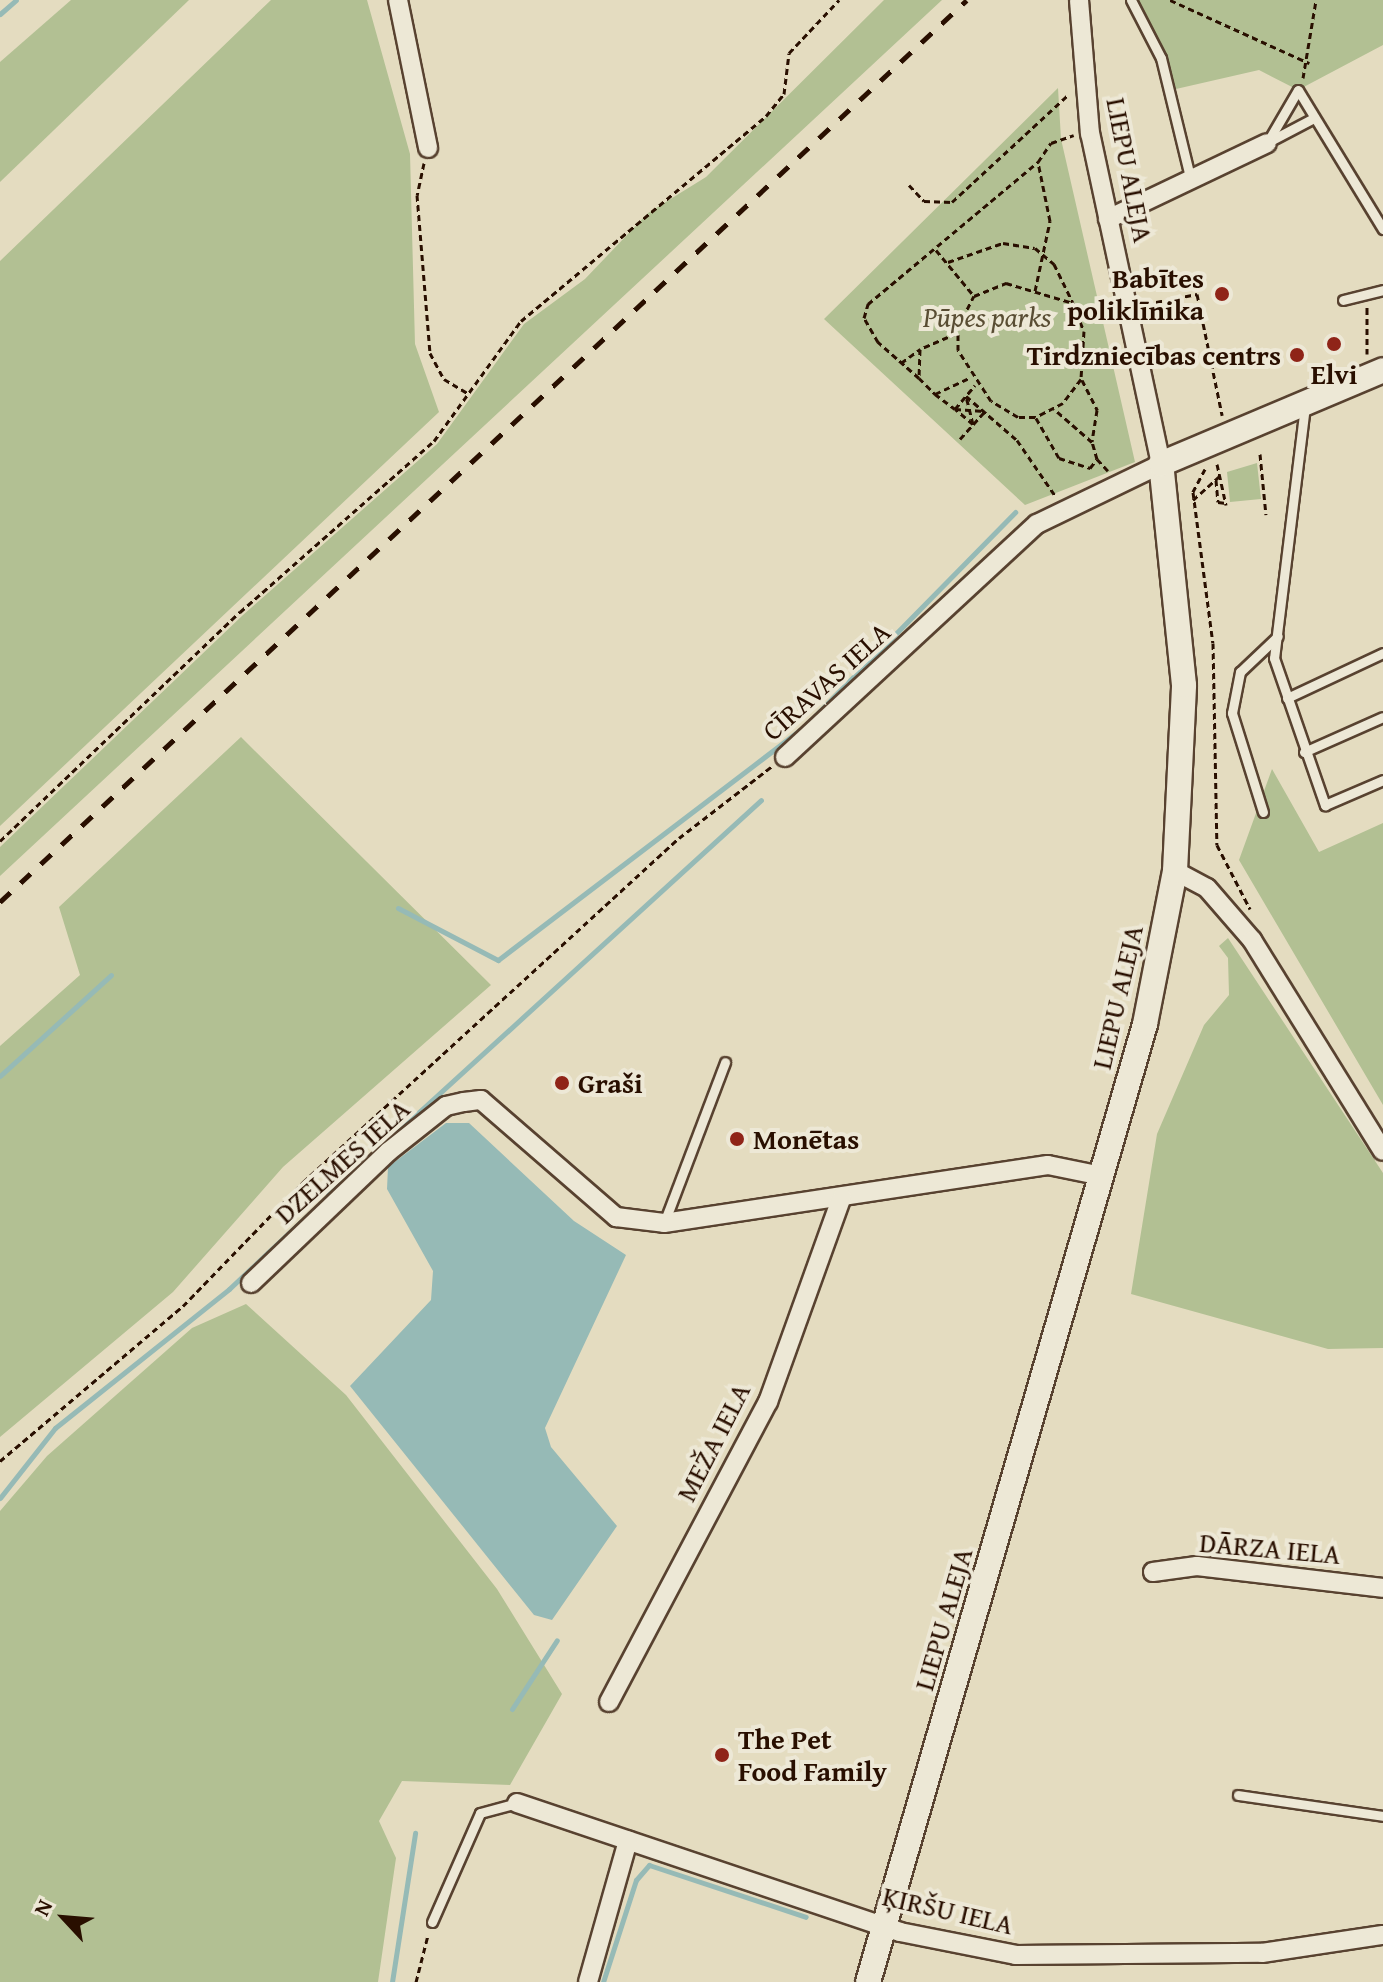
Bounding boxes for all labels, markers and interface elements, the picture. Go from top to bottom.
street label: LIEPU ALEJA [1100,95,1160,245]
place label: Babītes poliklīnika [1067,261,1204,327]
marker: Babītes poliklīnika [1211,283,1233,305]
park label: Pūpes parks [923,300,1051,334]
marker: Elvi [1325,335,1343,353]
place label: Tirdzniecības centrs [1027,338,1281,372]
marker: Tirdzniecības centrs [1288,346,1306,364]
place label: Elvi [1311,357,1357,391]
street label: CĪRAVAS IELA [755,615,897,747]
street label: LIEPU ALEJA [1084,922,1150,1072]
place label: Graši [578,1066,643,1100]
marker: Graši [553,1074,571,1092]
street label: DZELMES IELA [268,1092,416,1230]
place label: Monētas [753,1122,859,1156]
marker: Monētas [728,1130,746,1148]
street label: MEŽA IELA [669,1377,757,1507]
street label: DĀRZA IELA [1198,1525,1342,1571]
street label: LIEPU ALEJA [907,1544,979,1694]
place label: The Pet Food Family [738,1722,887,1788]
marker: The Pet Food Family [713,1746,731,1764]
north arrow [24,1878,104,1958]
street label: ĶIRŠU IELA [879,1879,1017,1941]
text: N [25,1894,60,1921]

